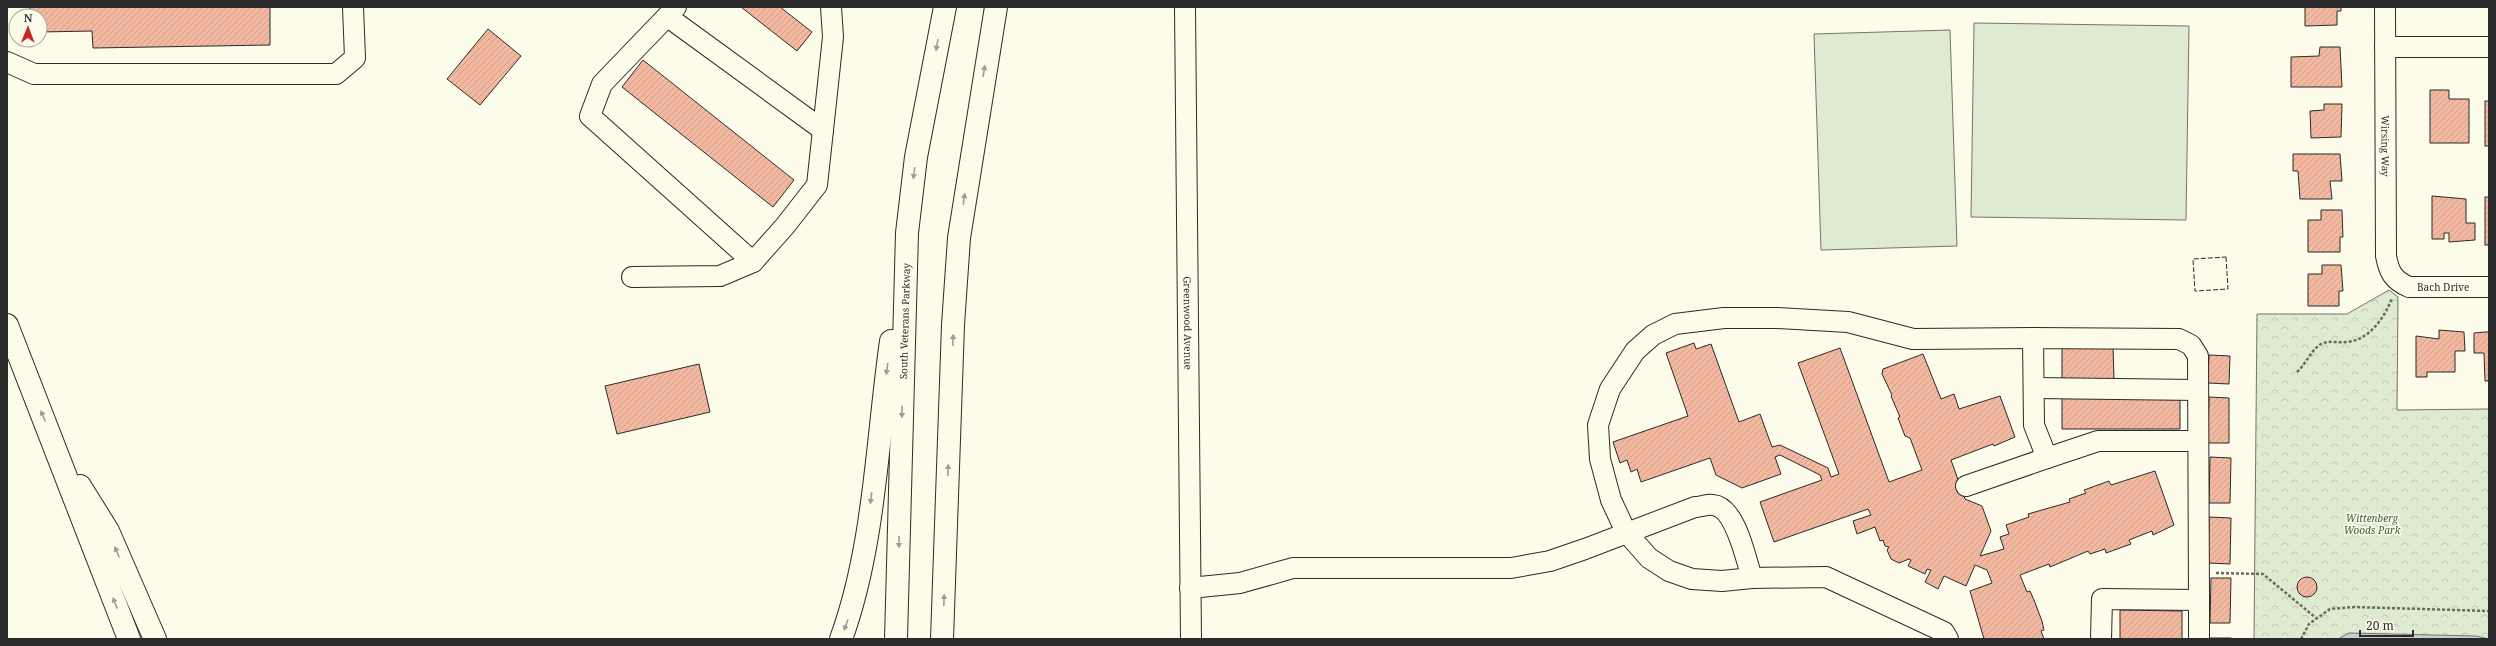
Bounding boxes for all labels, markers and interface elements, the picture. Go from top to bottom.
north arrow [8,8,48,48]
text: N [24,10,33,25]
one-way arrow [934,39,940,51]
one-way arrow [981,65,987,77]
street label: Wirsing Way [2378,115,2393,177]
one-way arrow [911,167,918,179]
one-way arrow [961,193,967,206]
street label: South Veterans Parkway [896,262,913,379]
street label: Greenwood Avenue [1181,276,1195,370]
street label: Bach Drive [2417,280,2469,294]
one-way arrow [949,334,956,346]
one-way arrow [884,363,890,375]
one-way arrow [898,406,905,418]
one-way arrow [40,411,46,422]
one-way arrow [945,464,952,476]
one-way arrow [868,492,874,504]
park label: Wittenberg Woods Park [2344,511,2401,537]
one-way arrow [896,536,902,549]
one-way arrow [113,546,120,558]
one-way arrow [940,594,947,606]
one-way arrow [111,596,117,608]
scale bar [2360,612,2413,638]
text: 20 m [2366,617,2394,634]
one-way arrow [843,619,849,631]

